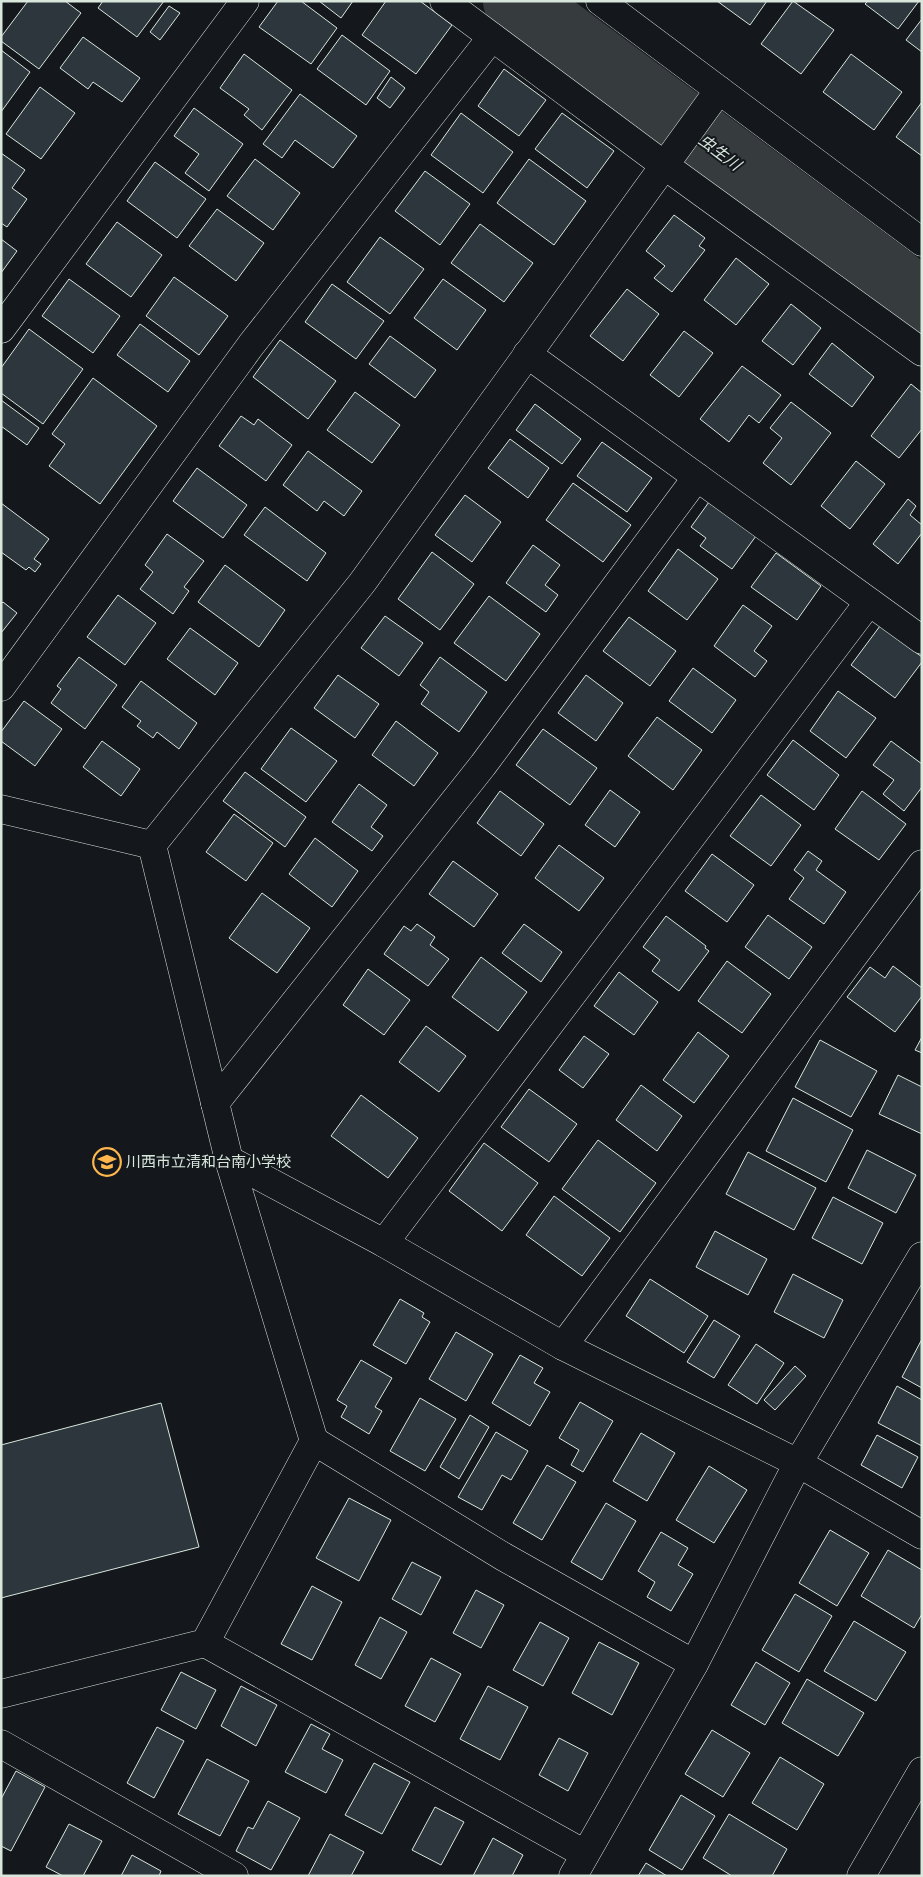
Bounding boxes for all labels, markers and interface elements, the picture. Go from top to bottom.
water label: 虫生川 [695,131,746,175]
school or university icon: 川西市立清和台南小学校 [92,1147,122,1177]
place label: 川西市立清和台南小学校 [126,1153,291,1170]

